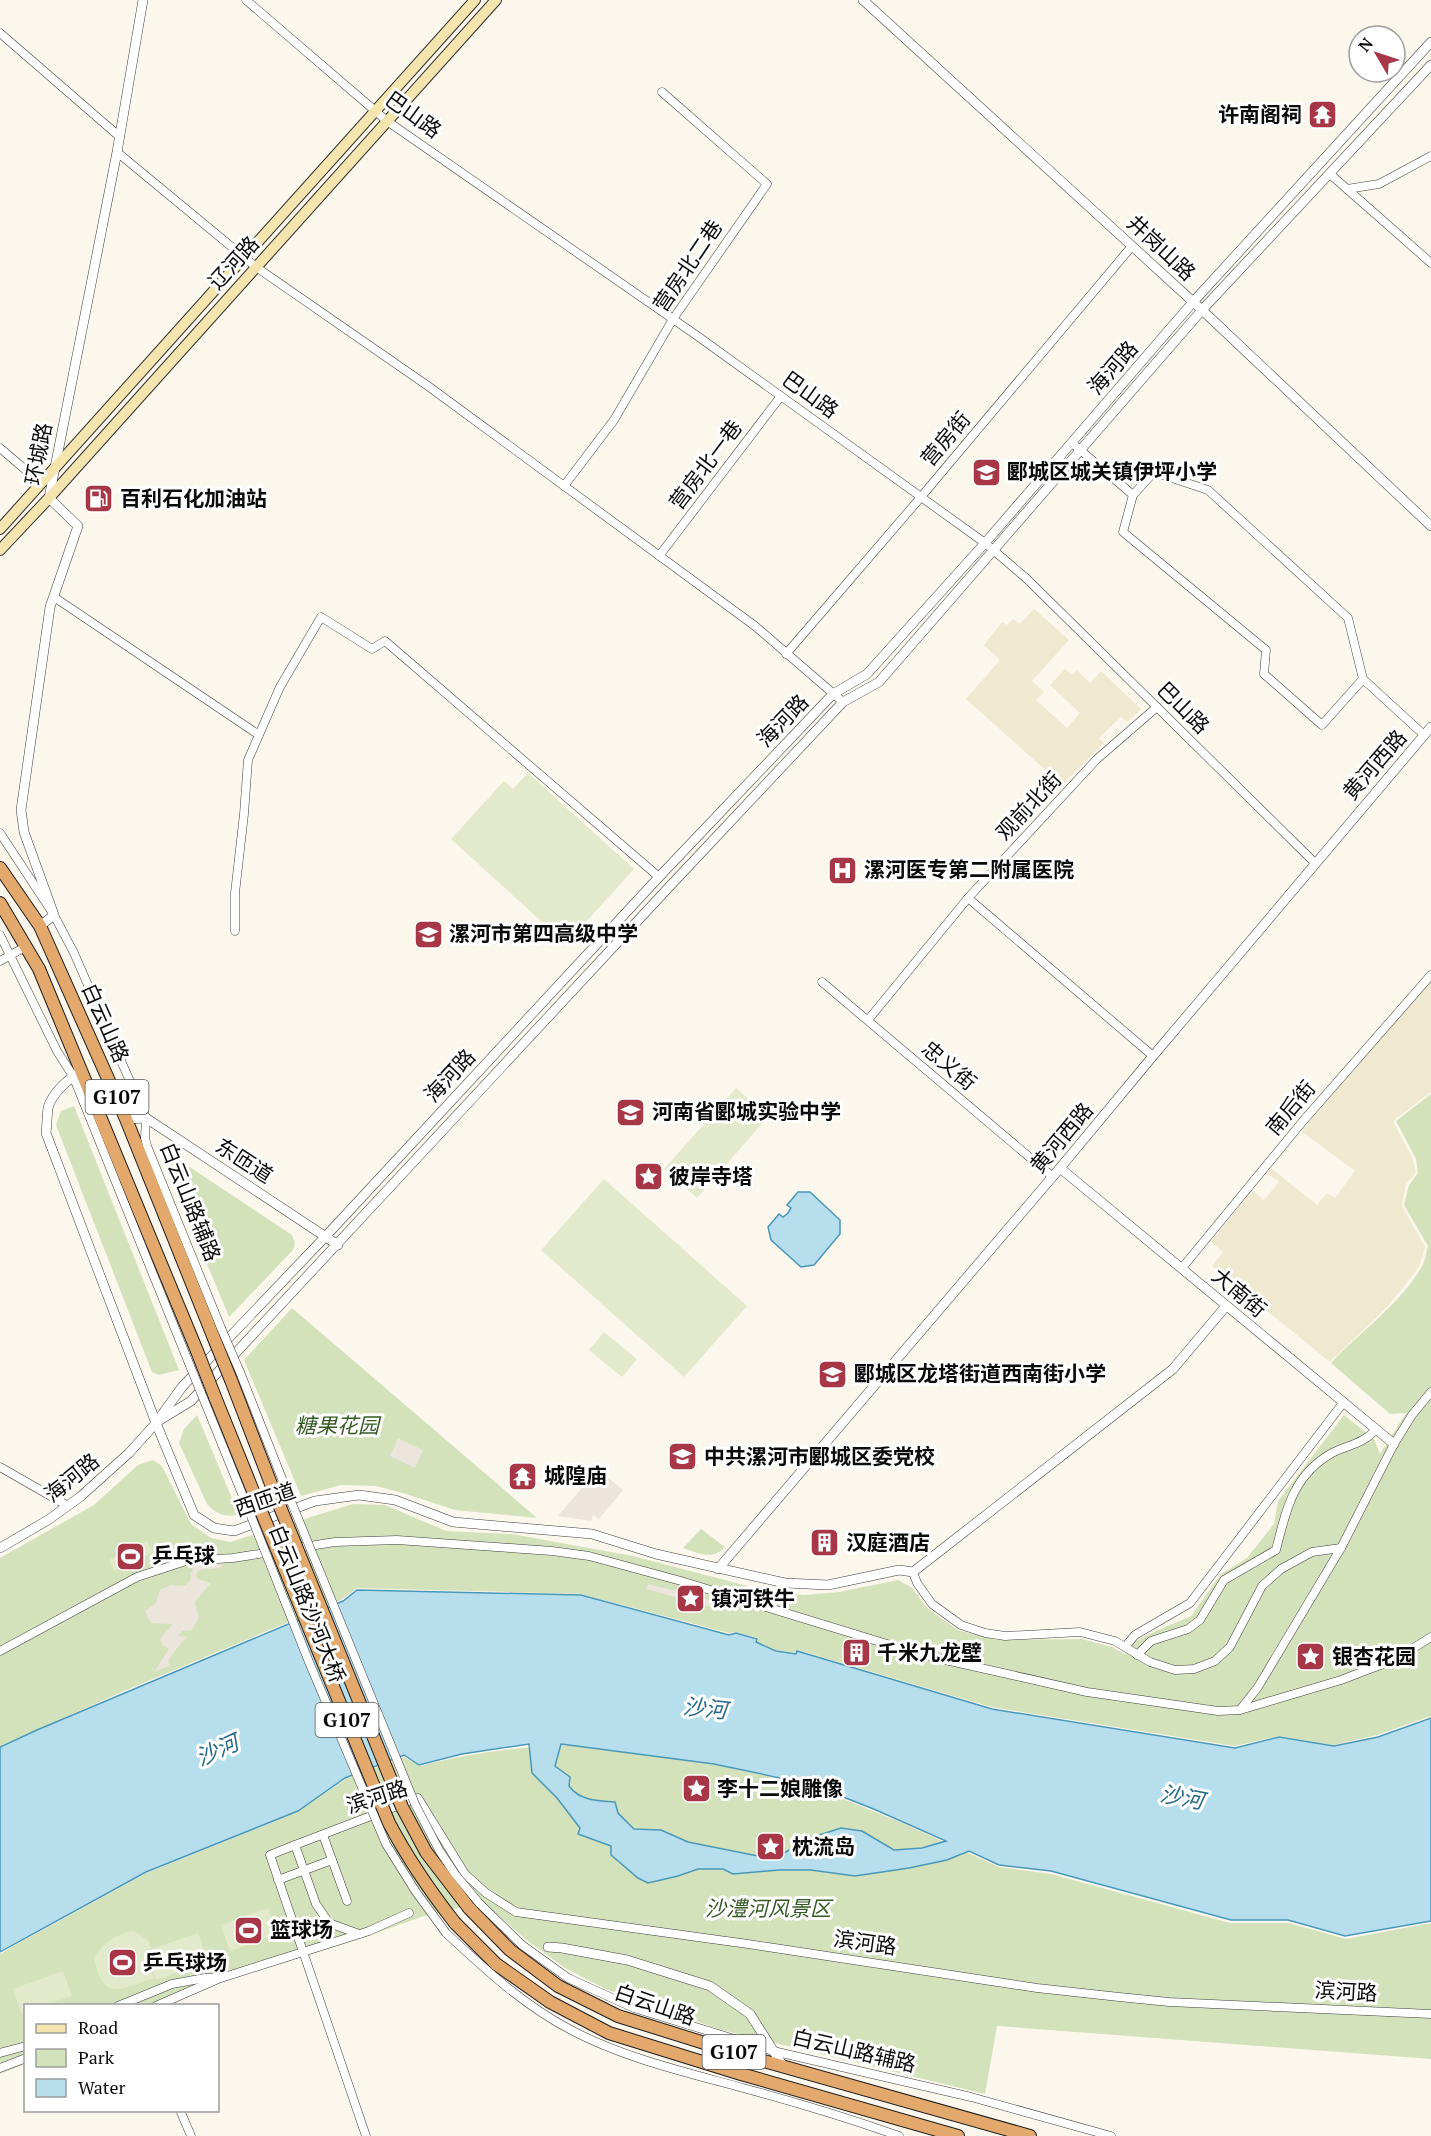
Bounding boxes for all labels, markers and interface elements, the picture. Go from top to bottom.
north arrow [1347,24,1407,84]
text: N [1353,33,1378,56]
street label: 巴山路 [380,84,447,144]
temple icon: 许南阁祠 [1307,99,1339,131]
place label: 许南阁祠 [1218,100,1302,128]
street label: 井岗山路 [1121,208,1202,286]
street label: 营房北二巷 [646,214,728,317]
street label: 辽河路 [202,230,265,295]
street label: 海河路 [1081,334,1143,400]
street label: 巴山路 [777,364,844,424]
street label: 营房街 [914,405,976,471]
street label: 营房北一巷 [662,414,748,515]
street label: 环城路 [18,420,58,487]
school or university icon: 郾城区城关镇伊坪小学 [970,456,1002,488]
place label: 郾城区城关镇伊坪小学 [1007,457,1217,485]
fuel station icon: 百利石化加油站 [83,483,115,515]
place label: 百利石化加油站 [120,484,267,512]
street label: 巴山路 [1152,675,1216,739]
street label: 海河路 [750,688,814,753]
street label: 黄河西路 [1336,723,1412,805]
street label: 观前北街 [989,765,1067,846]
hospital icon: 漯河医专第二附属医院 [827,854,859,886]
place label: 漯河医专第二附属医院 [864,855,1074,883]
school or university icon: 漯河市第四高级中学 [412,918,444,950]
place label: 漯河市第四高级中学 [449,919,638,947]
street label: 白云山路 [76,979,136,1067]
street label: 忠义街 [917,1034,983,1096]
street label: 海河路 [418,1043,481,1108]
street label: 南后街 [1259,1074,1321,1140]
road number: G107 [86,1080,148,1114]
school or university icon: 河南省郾城实验中学 [615,1096,647,1128]
street label: 黄河西路 [1024,1096,1099,1179]
place label: 河南省郾城实验中学 [652,1097,841,1125]
street label: 东匝道 [211,1131,279,1189]
street label: 白云山路辅路 [154,1138,228,1265]
place icon: 彼岸寺塔 [632,1161,664,1193]
place label: 彼岸寺塔 [669,1162,753,1190]
street label: 大南街 [1207,1261,1273,1323]
school or university icon: 郾城区龙塔街道西南街小学 [817,1358,849,1390]
place label: 郾城区龙塔街道西南街小学 [854,1359,1106,1387]
park label: 糖果花园 [295,1411,382,1439]
school or university icon: 中共漯河市郾城区委党校 [667,1441,699,1473]
place label: 中共漯河市郾城区委党校 [704,1442,935,1470]
street label: 海河路 [38,1447,105,1508]
temple icon: 城隍庙 [507,1460,539,1492]
place label: 城隍庙 [544,1461,607,1489]
street label: 西匝道 [230,1476,299,1523]
street label: 白云山路沙河大桥 [263,1520,352,1687]
building icon: 汉庭酒店 [809,1527,841,1559]
place label: 汉庭酒店 [846,1528,930,1556]
sports icon: 乒乓球 [115,1540,147,1572]
place label: 乒乓球 [152,1541,215,1569]
place icon: 镇河铁牛 [674,1583,706,1615]
place label: 镇河铁牛 [711,1584,795,1612]
building icon: 千米九龙壁 [840,1637,872,1669]
place label: 千米九龙壁 [877,1638,982,1666]
place icon: 银杏花园 [1295,1641,1327,1673]
place label: 银杏花园 [1332,1642,1416,1670]
water label: 沙河 [682,1691,732,1725]
road number: G107 [316,1703,378,1737]
water label: 沙河 [191,1726,246,1772]
street label: 滨河路 [342,1773,411,1819]
place icon: 李十二娘雕像 [680,1773,712,1805]
place label: 李十二娘雕像 [717,1774,843,1802]
water label: 沙河 [1158,1778,1210,1816]
place icon: 枕流岛 [755,1831,787,1863]
place label: 枕流岛 [792,1832,855,1860]
park label: 沙澧河风景区 [705,1894,834,1922]
sports icon: 篮球场 [233,1914,265,1946]
place label: 篮球场 [270,1915,333,1943]
street label: 滨河路 [832,1924,898,1960]
sports icon: 乒乓球场 [106,1947,138,1979]
place label: 乒乓球场 [143,1948,227,1976]
street label: 滨河路 [1314,1975,1378,2007]
street label: 白云山路 [611,1977,700,2031]
legend [24,2004,219,2112]
text: Road [78,2015,118,2039]
street label: 白云山路辅路 [790,2022,919,2078]
road number: G107 [702,2035,766,2069]
text: Park [78,2045,115,2069]
text: Water [78,2075,125,2099]

